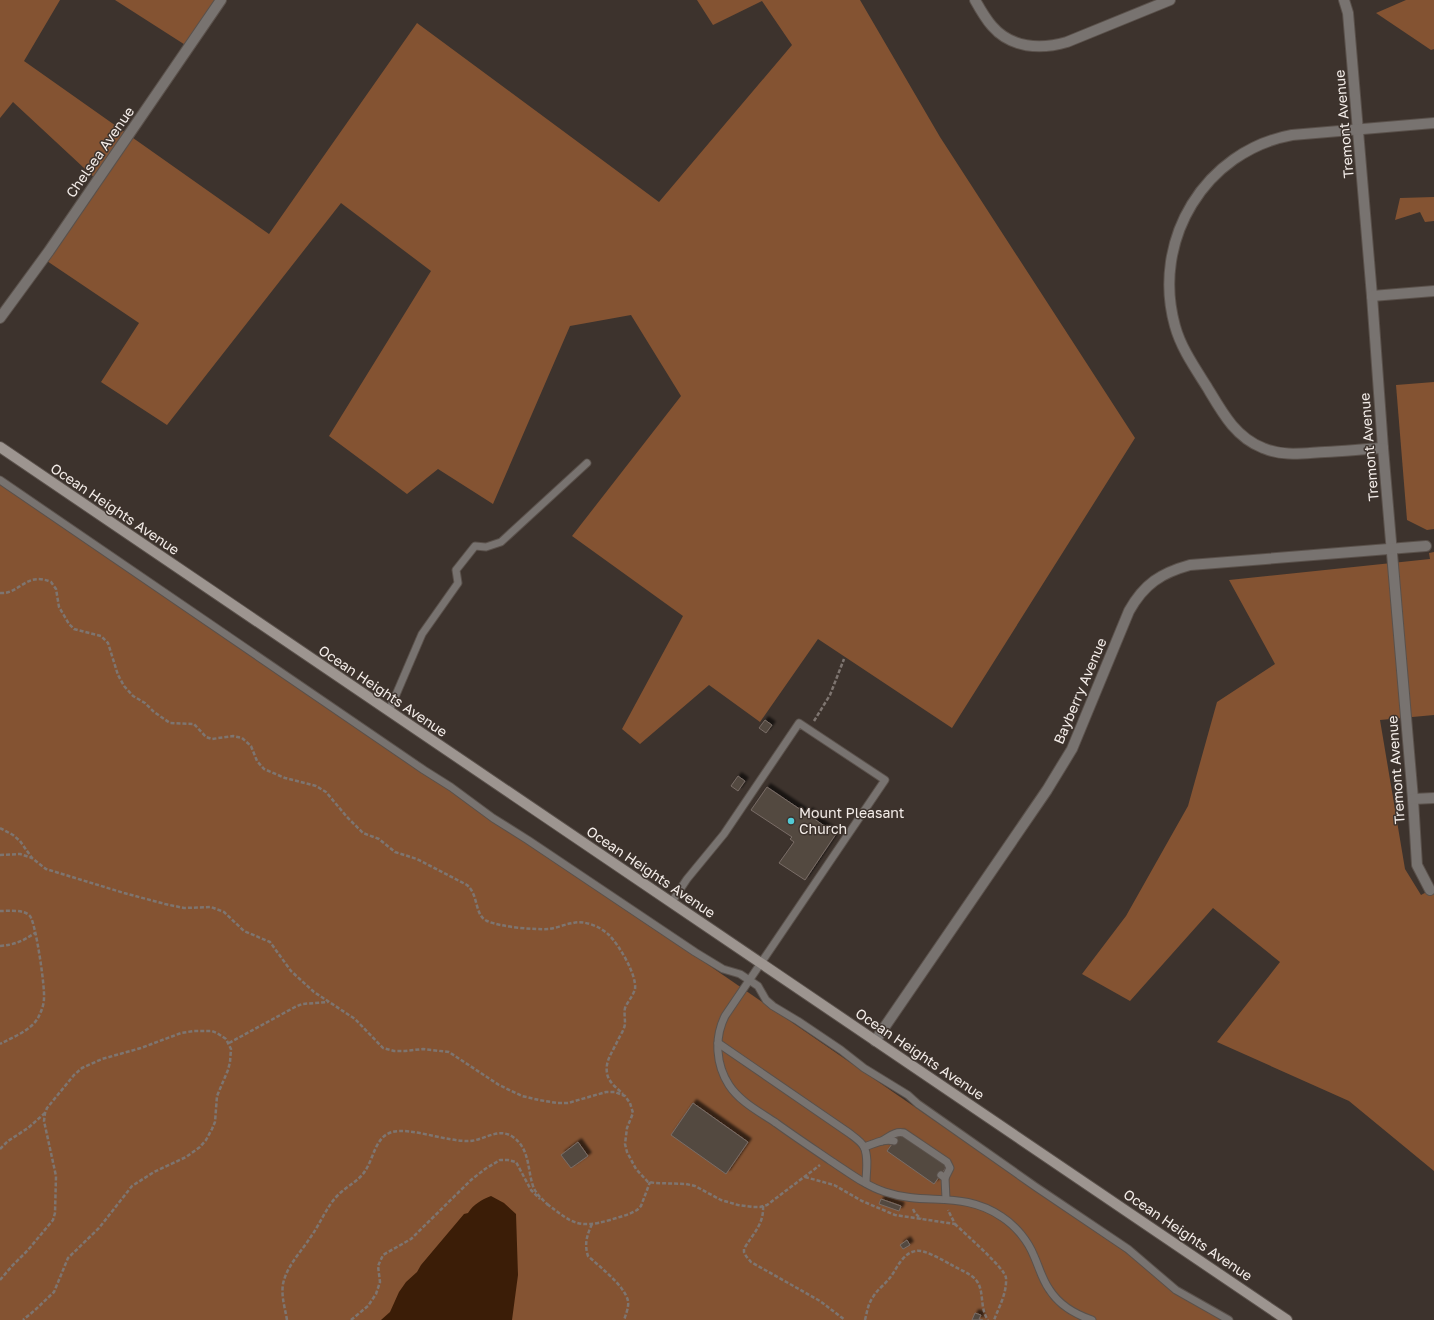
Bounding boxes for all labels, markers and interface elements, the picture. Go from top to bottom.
street label: Tremont Avenue [1330,69,1357,179]
street label: Chelsea Avenue [62,103,137,200]
street label: Tremont Avenue [1355,392,1382,502]
street label: Ocean Heights Avenue [48,459,183,558]
street label: Bayberry Avenue [1050,635,1110,746]
street label: Ocean Heights Avenue [316,641,451,740]
street label: Tremont Avenue [1383,715,1408,825]
place label: Mount Pleasant Church [799,804,904,837]
marker: Mount Pleasant Church [786,816,796,826]
street label: Ocean Heights Avenue [584,822,719,921]
street label: Ocean Heights Avenue [853,1004,988,1103]
street label: Ocean Heights Avenue [1121,1185,1256,1284]

